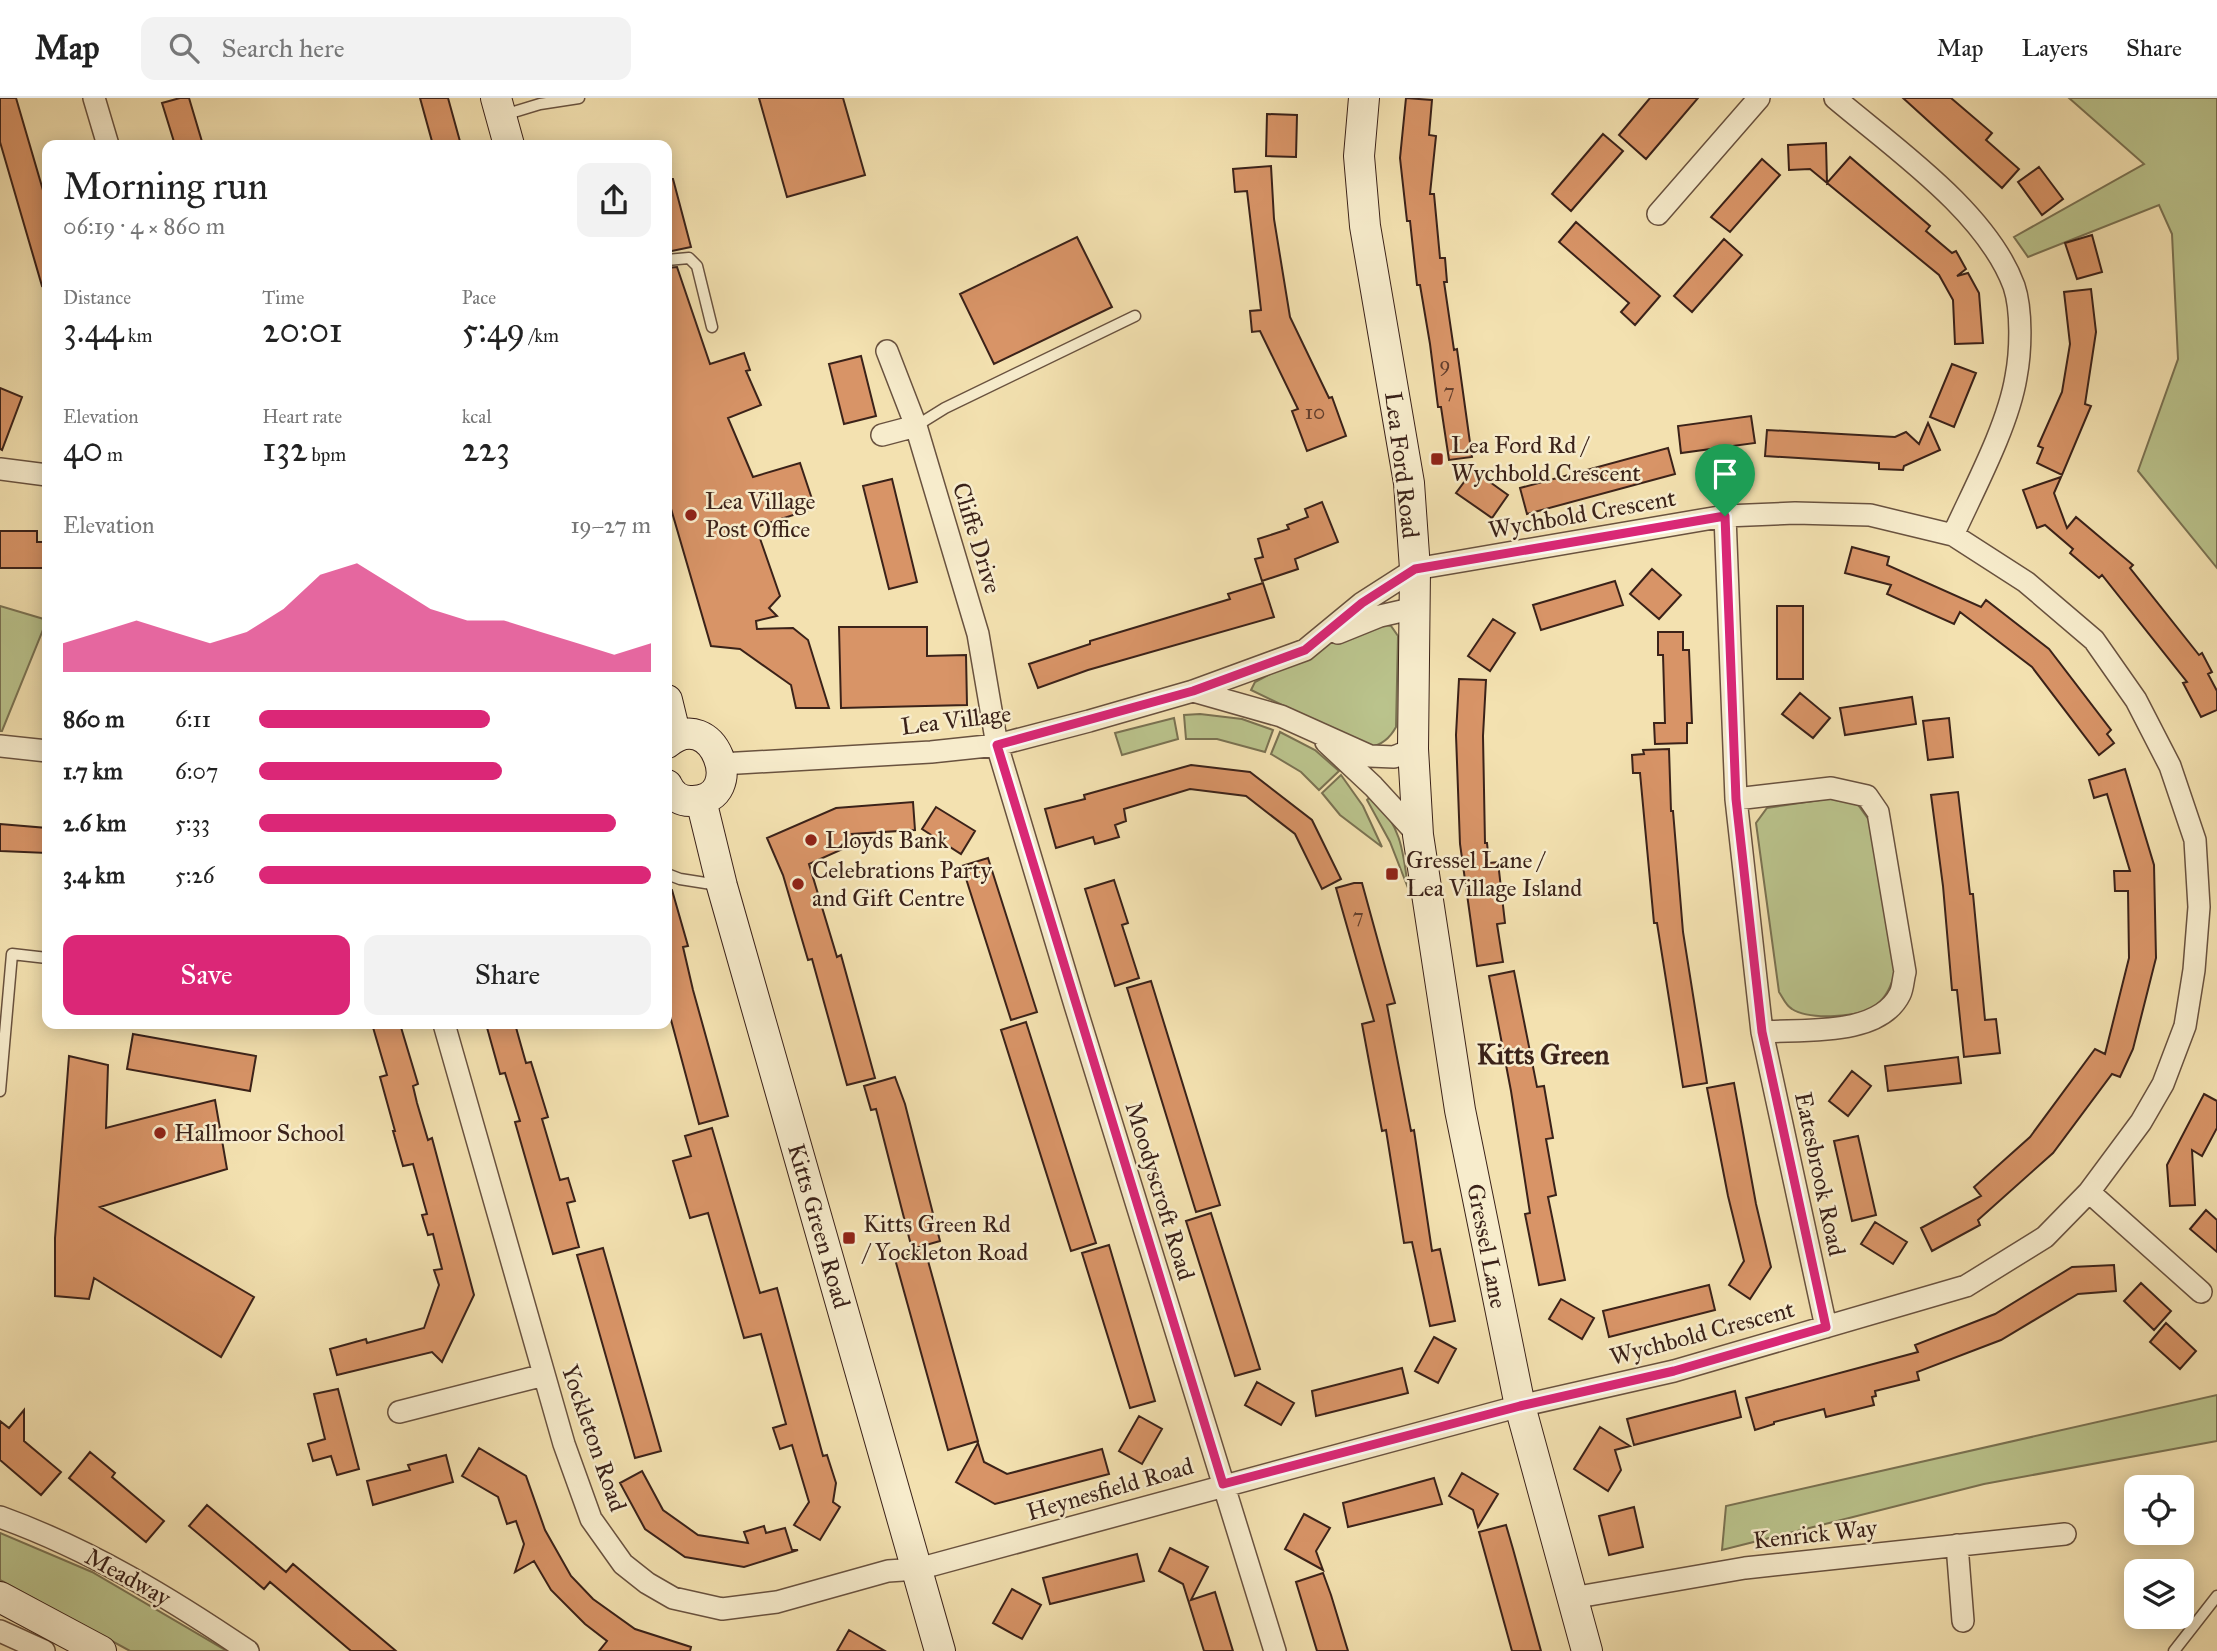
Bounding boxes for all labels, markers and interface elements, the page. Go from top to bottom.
search box [141,17,631,80]
text: Map [35,28,99,68]
icon: search [165,29,203,67]
text: Search here [221,32,345,64]
text: Map [1937,33,1984,63]
text: Layers [2022,33,2088,63]
text: Share [2126,33,2182,63]
text: Morning run [63,163,268,209]
button: share [577,163,651,237]
text: 06:19 · 4 × 860 m [63,212,225,240]
text: Distance [63,286,131,309]
text: Time [262,286,304,309]
text: Pace [462,286,496,309]
text: 3.44 [63,309,124,352]
text: 20:01 [262,309,343,352]
text: 5:49 [462,309,525,352]
text: km [124,324,153,347]
text: /km [525,324,559,347]
house number: 9 [1439,351,1451,377]
house number: 7 [1443,378,1455,404]
street label: Lea Ford Road [1378,390,1426,540]
house number: 10 [1305,399,1325,425]
text: Elevation [63,405,138,428]
text: Heart rate [262,405,342,428]
text: kcal [462,405,492,428]
text: 40 [63,428,103,471]
text: 132 [262,428,307,471]
text: 223 [462,428,510,471]
place label: Lea Ford Rd / Wychbold Crescent [1451,430,1641,488]
text: m [103,443,123,466]
text: bpm [307,443,346,466]
pin [1695,444,1755,516]
marker: Lea Ford Rd / Wychbold Crescent [1429,451,1445,467]
icon: arrive [1706,455,1744,493]
street label: Cliffe Drive [946,479,1008,597]
street label: Wychbold Crescent [1486,483,1679,545]
place label: Lea Village Post Office [705,486,816,544]
marker: Lea Village Post Office [683,507,699,523]
text: Elevation [63,511,154,539]
text: 19–27 m [570,511,651,539]
street label: Lea Village [899,698,1013,742]
text: 860 m [63,705,125,733]
text: 6:11 [175,705,211,733]
text: 1.7 km [63,757,123,785]
text: 6:07 [175,757,218,785]
text: 2.6 km [63,809,126,837]
text: 5:33 [175,809,210,837]
place label: Lloyds Bank [825,825,949,855]
marker: Lloyds Bank [803,832,819,848]
place label: Gressel Lane / Lea Village Island [1406,845,1582,903]
place label: Celebrations Party and Gift Centre [812,855,993,913]
text: 3.4 km [63,861,125,889]
text: 5:26 [175,861,215,889]
marker: Gressel Lane / Lea Village Island [1384,866,1400,882]
marker: Celebrations Party and Gift Centre [790,876,806,892]
house number: 7 [1352,903,1364,929]
button: Save [63,935,350,1015]
button: Share [364,935,651,1015]
district label: Kitts Green [1477,1037,1609,1072]
street label: Eatesbrook Road [1788,1089,1852,1259]
street label: Moodyscroft Road [1119,1098,1201,1284]
place label: Hallmoor School [174,1118,345,1148]
marker: Hallmoor School [152,1125,168,1141]
street label: Kitts Green Road [781,1140,857,1312]
street label: Gressel Lane [1460,1181,1514,1311]
place label: Kitts Green Rd / Yockleton Road [861,1209,1028,1267]
marker: Kitts Green Rd / Yockleton Road [841,1230,857,1246]
street label: Wychbold Crescent [1606,1294,1798,1372]
street label: Yockleton Road [555,1360,633,1516]
street label: Heynesfield Road [1023,1451,1197,1527]
map controls [2124,1475,2194,1629]
button: locate [2124,1475,2194,1545]
street label: Kenrick Way [1752,1513,1879,1555]
street label: Meadway [80,1541,177,1613]
button: layers [2124,1559,2194,1629]

